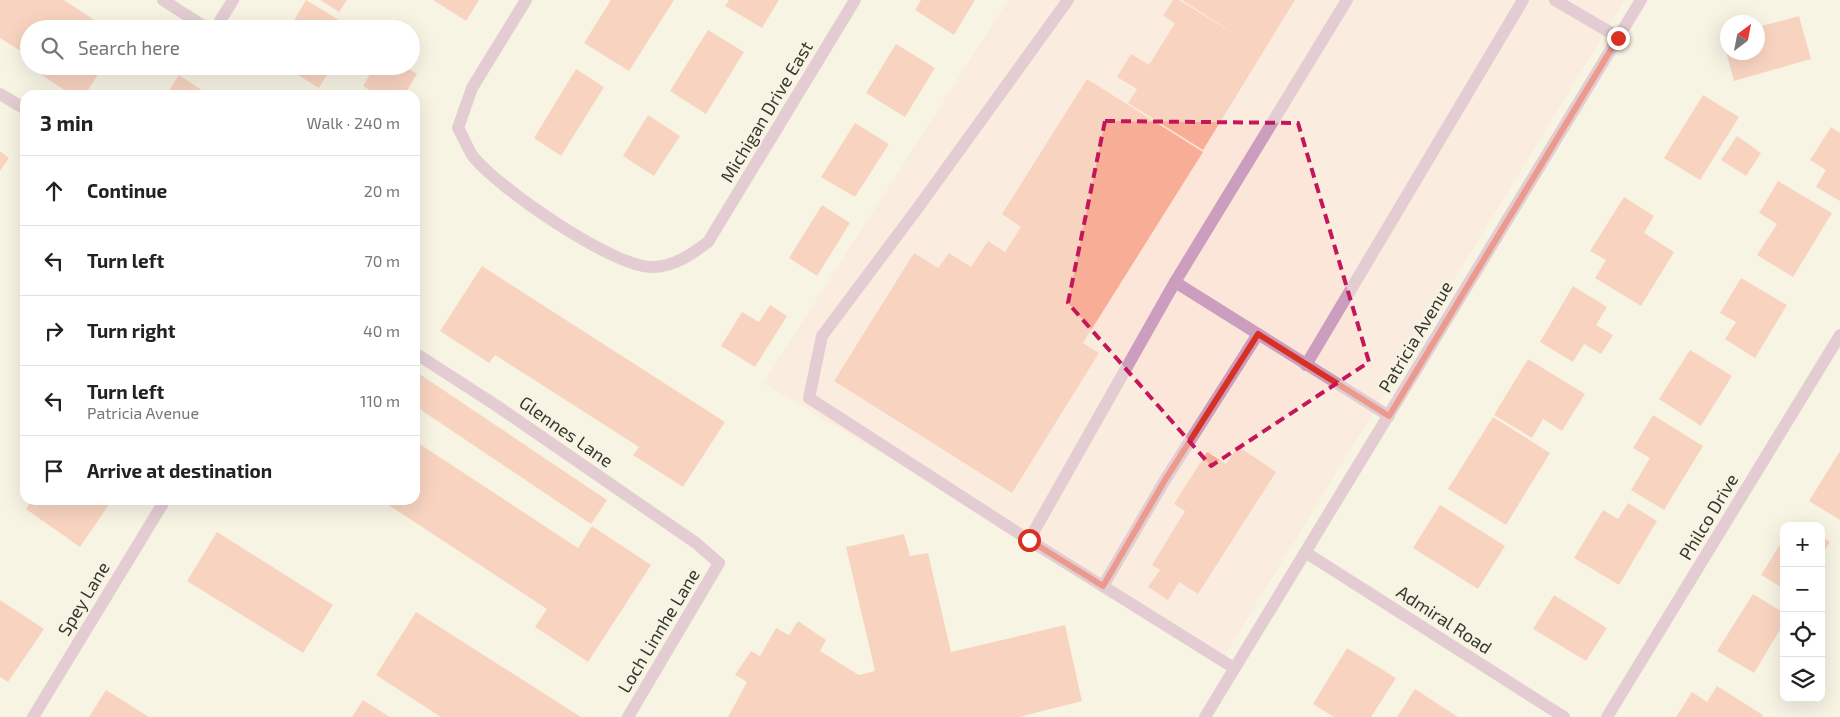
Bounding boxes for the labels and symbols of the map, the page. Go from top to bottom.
north arrow [1720,15,1765,60]
route end [1607,27,1630,50]
street label: Michigan Drive East [715,37,817,186]
street label: Patricia Avenue [1373,277,1457,396]
street label: Glennes Lane [515,391,618,472]
street label: Philco Drive [1674,469,1742,564]
route start [1018,529,1041,552]
street label: Spey Lane [52,557,114,640]
street label: Loch Linnhe Lane [612,564,704,696]
street label: Admiral Road [1393,580,1496,658]

